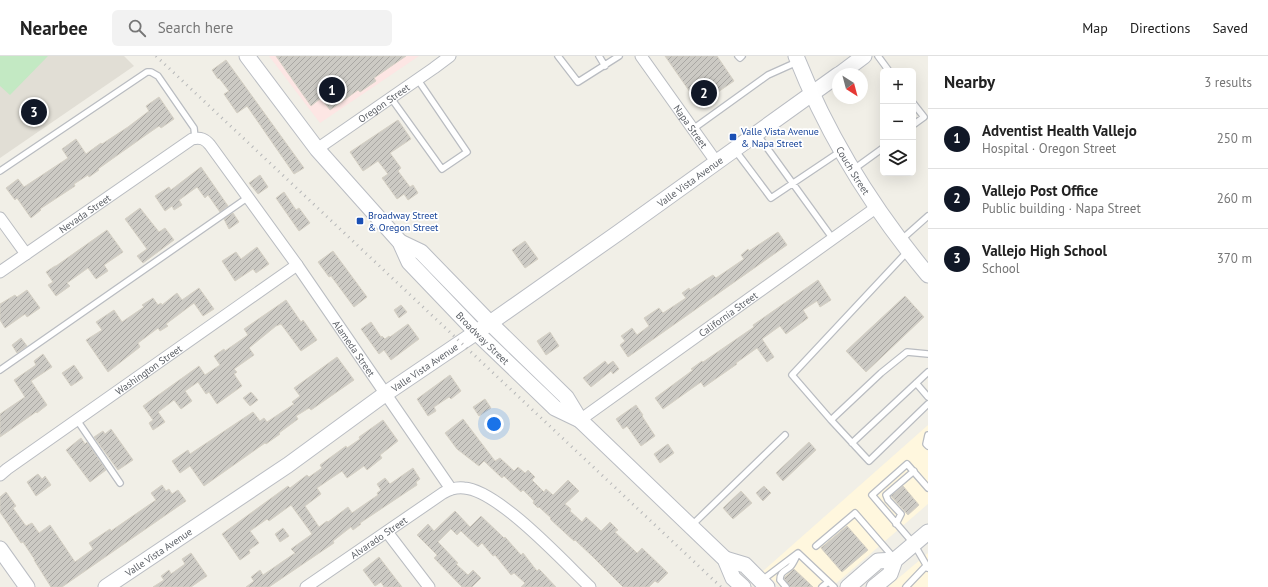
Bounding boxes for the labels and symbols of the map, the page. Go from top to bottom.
north arrow [832,68,868,104]
pin: 1 [319,75,345,105]
pin: 2 [691,78,717,108]
street label: Oregon Street [355,80,412,125]
pin: 3 [21,97,47,127]
street label: Napa Street [671,102,711,151]
place label: Valle Vista Avenue & Napa Street [740,125,819,150]
marker: Valle Vista Avenue & Napa Street [728,132,738,142]
street label: Couch Street [834,144,873,198]
street label: Valle Vista Avenue [654,153,725,210]
street label: Nevada Street [56,191,114,236]
place label: Broadway Street & Oregon Street [368,209,439,234]
marker: Broadway Street & Oregon Street [355,216,365,226]
street label: California Street [696,288,760,339]
street label: Broadway Street [453,309,513,368]
street label: Alameda Street [330,317,378,379]
street label: Valle Vista Avenue [388,340,460,395]
street label: Washington Street [112,341,185,397]
your location [484,414,504,434]
street label: Alvarado Street [348,513,410,561]
street label: Valle Vista Avenue [121,525,194,580]

